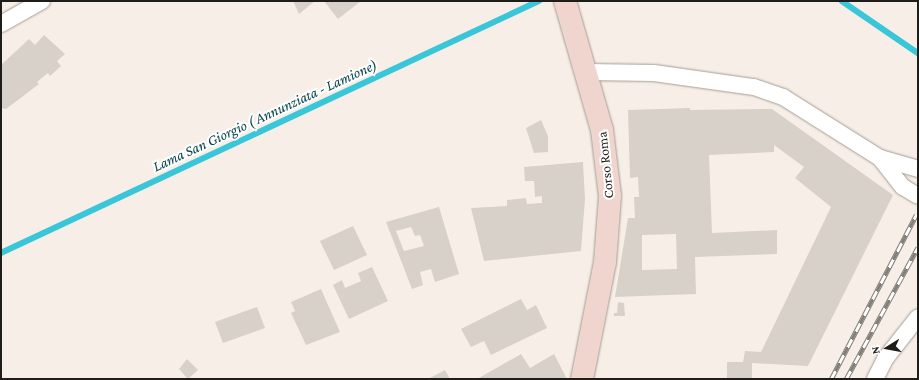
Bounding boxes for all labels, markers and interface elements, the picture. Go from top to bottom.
water label: Lama San Giorgio ( Annunziata - Lamione) [150,56,380,176]
street label: Corso Roma [593,131,617,199]
north arrow [867,328,907,368]
text: N [869,345,882,355]

